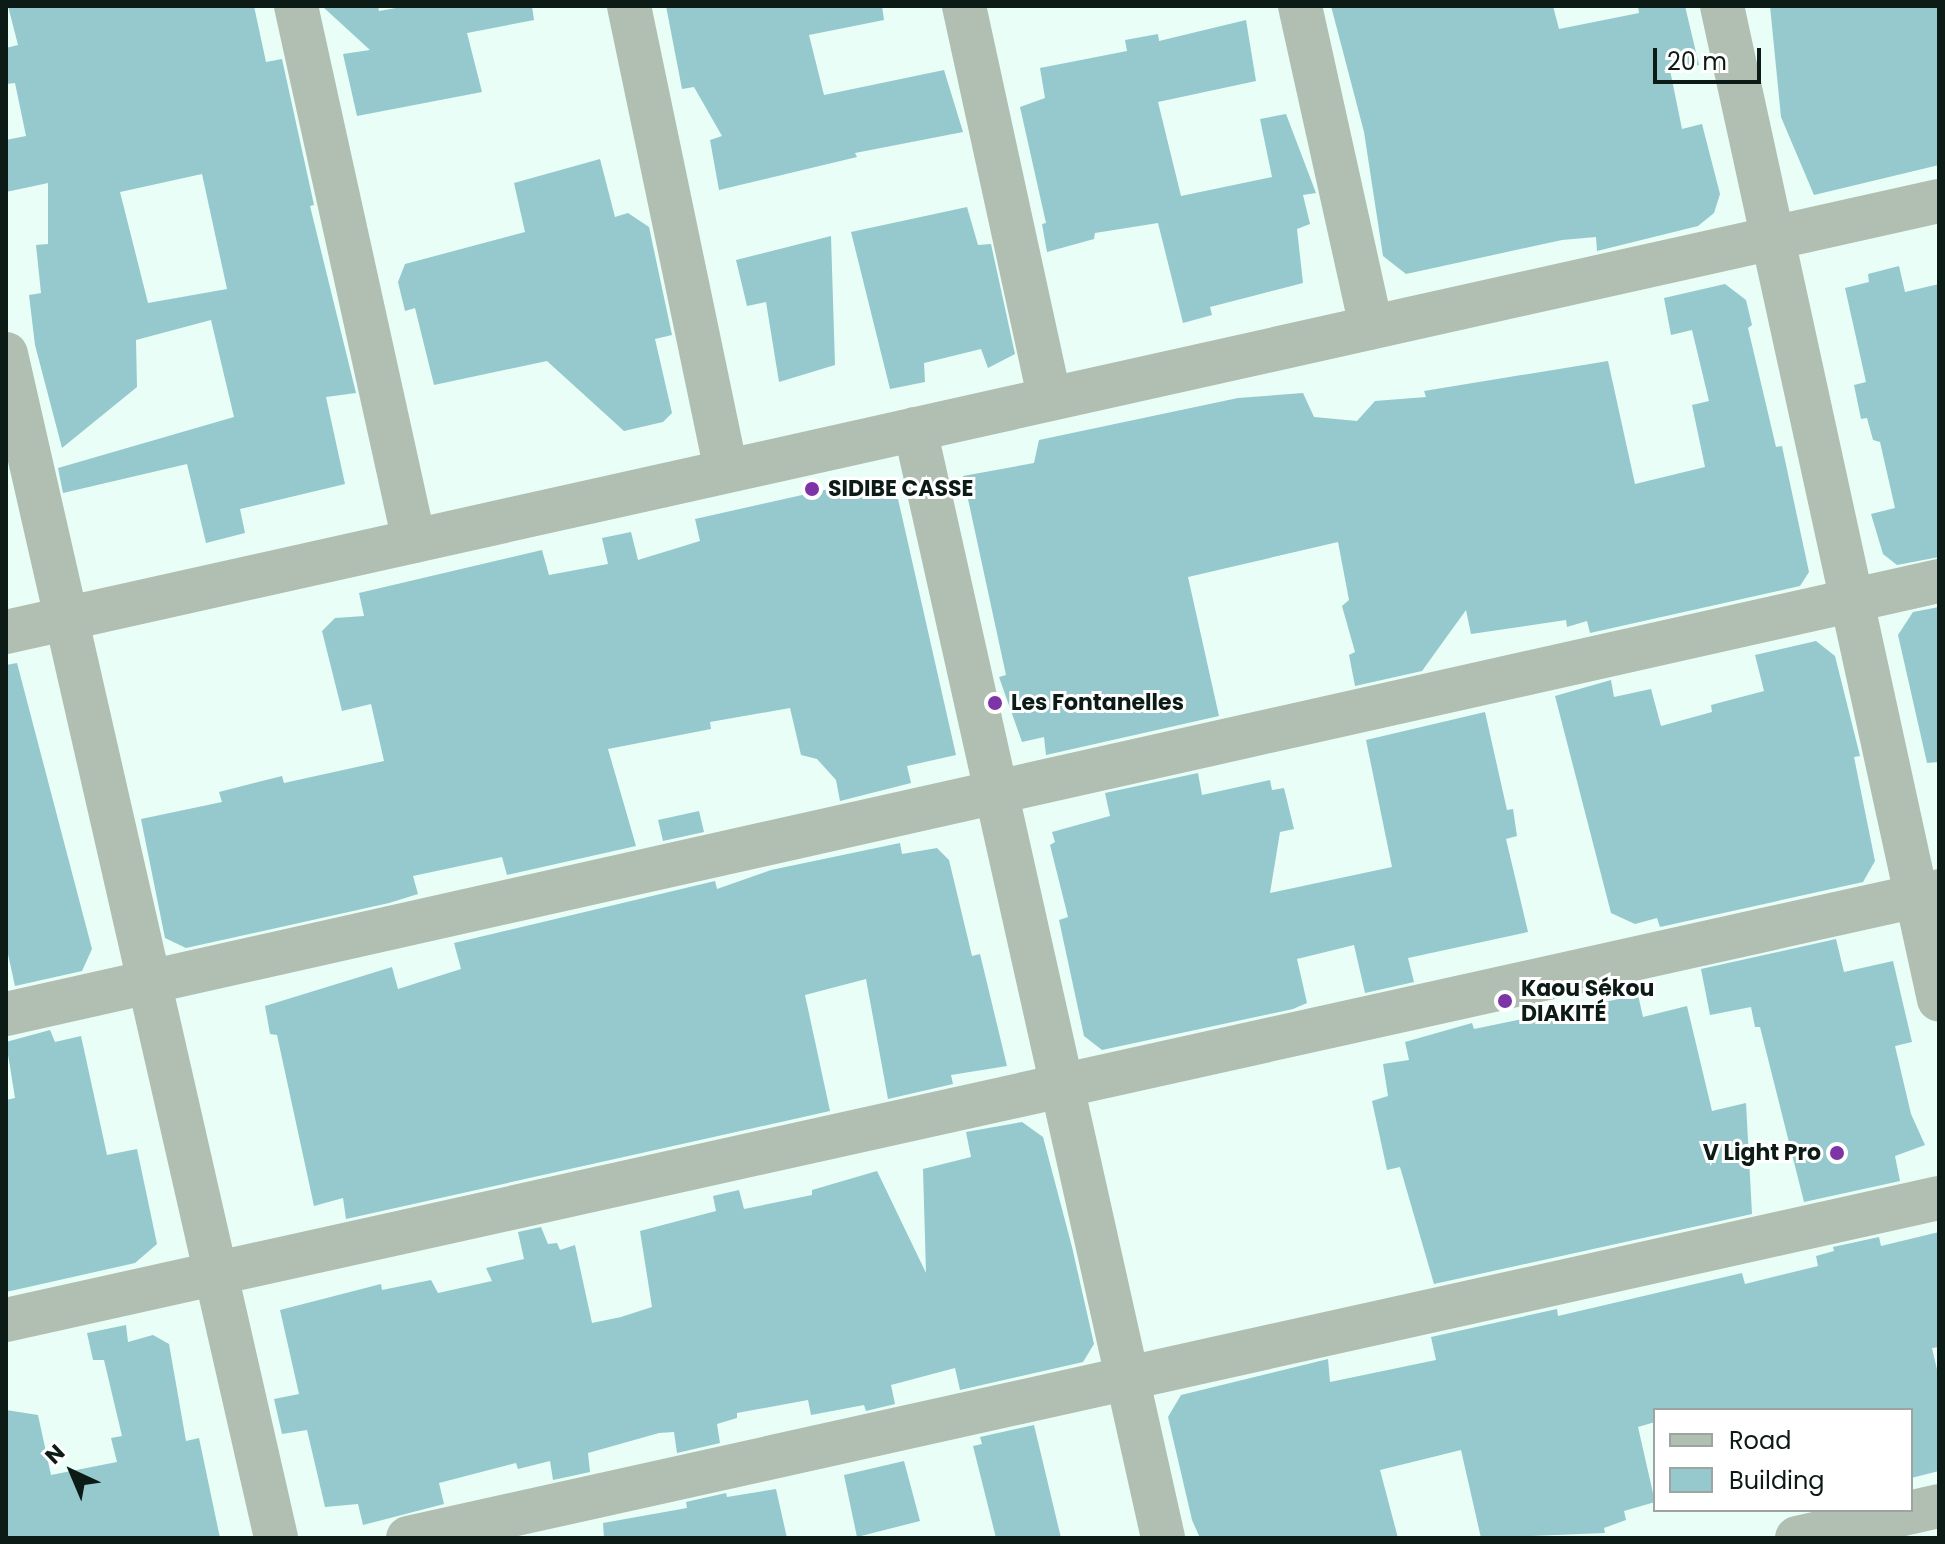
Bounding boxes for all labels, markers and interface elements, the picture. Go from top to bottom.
scale bar [1657,32,1765,82]
text: 20 m [1667,45,1727,78]
place label: SIDIBE CASSE [828,476,974,502]
marker: SIDIBE CASSE [803,480,821,498]
place label: Les Fontanelles [1011,690,1184,716]
marker: Les Fontanelles [986,694,1004,712]
place label: Kaou Sékou DIAKITÉ [1521,975,1654,1026]
marker: Kaou Sékou DIAKITÉ [1496,992,1514,1010]
place label: V Light Pro [1703,1140,1821,1166]
marker: V Light Pro [1828,1144,1846,1162]
legend [1653,1408,1913,1512]
text: Road [1729,1424,1791,1457]
north arrow [32,1432,112,1512]
text: N [38,1437,72,1471]
text: Building [1729,1464,1825,1497]

